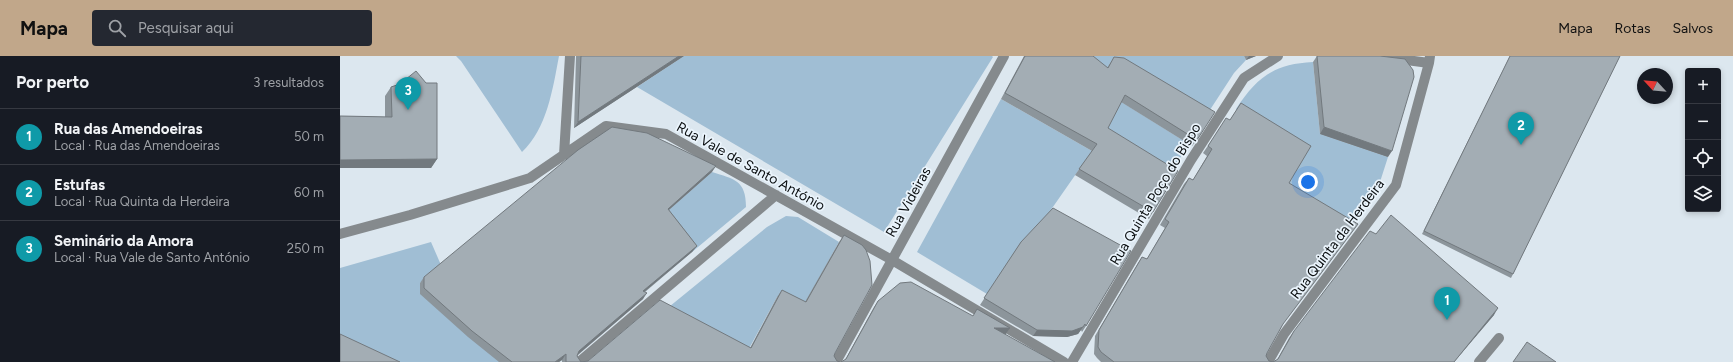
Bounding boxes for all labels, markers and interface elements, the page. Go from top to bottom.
search box [92,10,372,46]
text: Mapa [20,17,68,40]
icon: search [106,17,128,39]
text: Pesquisar aqui [138,19,234,37]
text: Mapa [1558,20,1593,37]
text: Rotas [1615,20,1650,37]
text: Salvos [1672,20,1713,37]
north arrow [1637,68,1673,104]
map controls [1685,68,1721,212]
button: + [1685,68,1721,104]
text: Por perto [16,72,89,92]
text: 3 resultados [253,75,324,90]
pin: 3 [395,77,421,110]
button: − [1685,104,1721,140]
pin: 2 [1508,112,1534,145]
street label: Rua Vale de Santo António [674,118,828,214]
text: Rua das Amendoeiras [54,120,202,138]
street label: Rua Quinta Poço do Bispo [1106,120,1205,268]
text: 1 [26,129,32,144]
text: 50 m [294,129,324,144]
text: Local · Rua das Amendoeiras [54,138,220,153]
button: locate [1685,140,1721,176]
street label: Rua Videiras [882,164,935,240]
your location [1298,172,1318,192]
text: Estufas [54,176,105,194]
street label: Rua Quinta da Herdeira [1287,176,1388,303]
button: layers [1685,176,1721,212]
text: 2 [25,185,33,200]
text: 60 m [294,185,324,200]
text: Local · Rua Quinta da Herdeira [54,194,230,209]
text: Seminário da Amora [54,232,193,250]
text: 3 [25,241,33,256]
text: 250 m [287,241,324,256]
text: Local · Rua Vale de Santo António [54,250,250,265]
pin: 1 [1434,287,1460,320]

